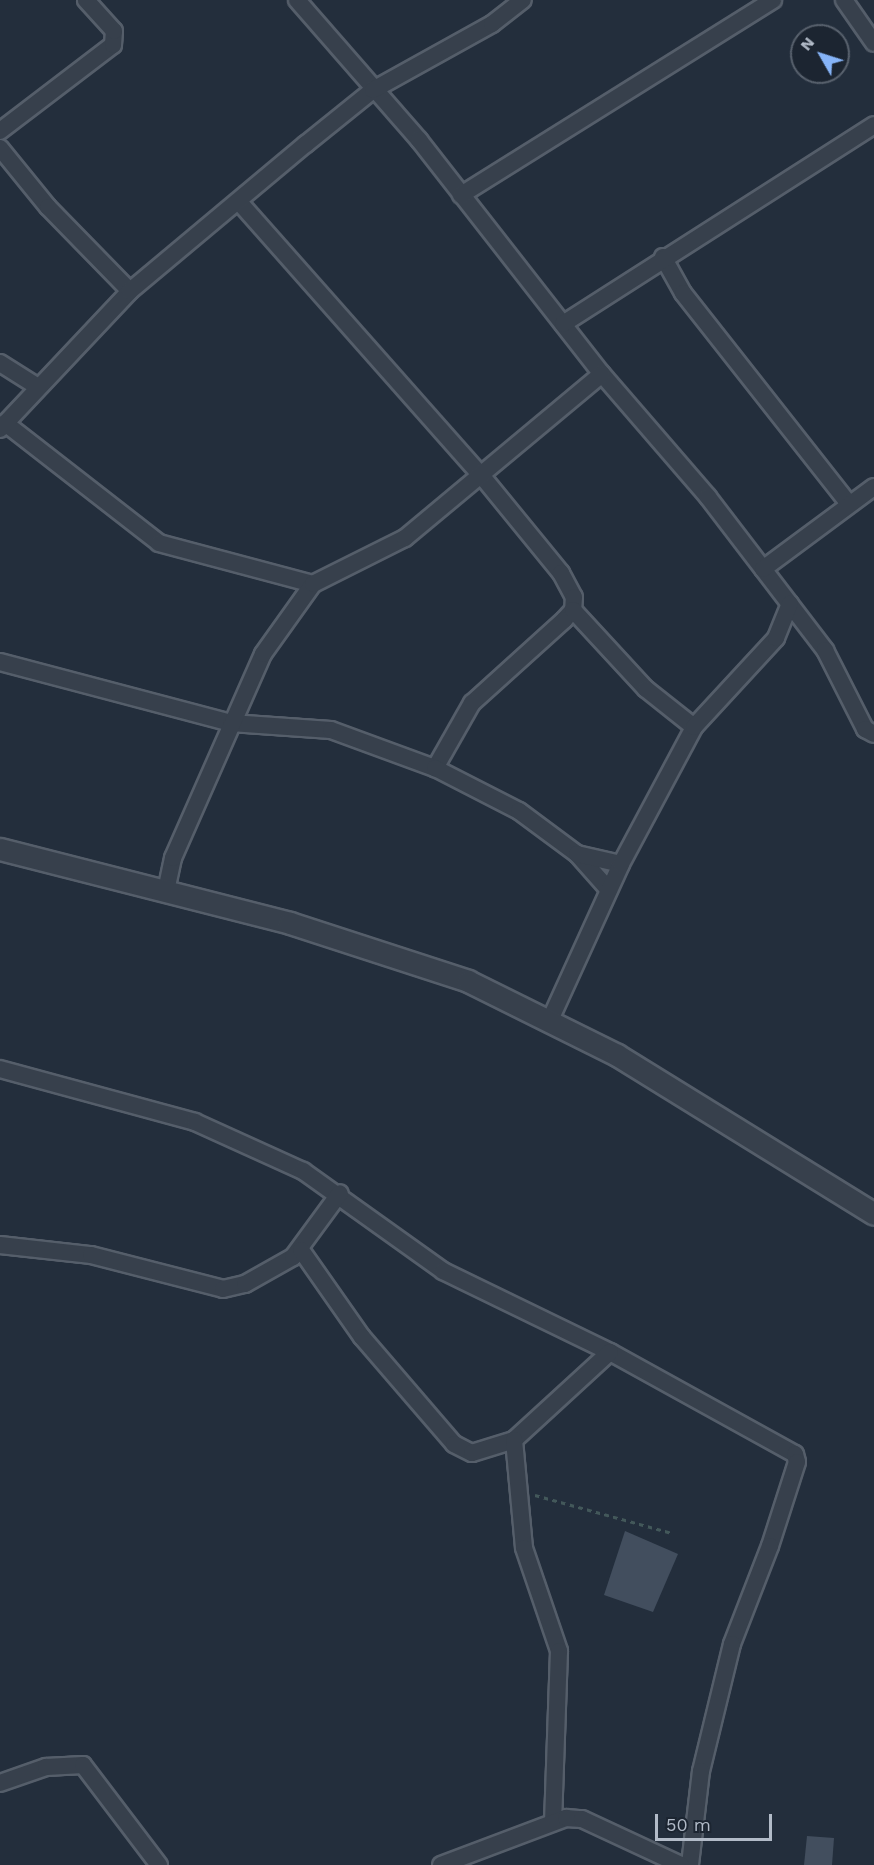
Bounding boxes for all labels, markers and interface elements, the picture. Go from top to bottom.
north arrow [790,24,850,84]
text: N [796,33,818,54]
scale bar [658,1802,775,1840]
text: 50 m [666,1814,711,1835]

